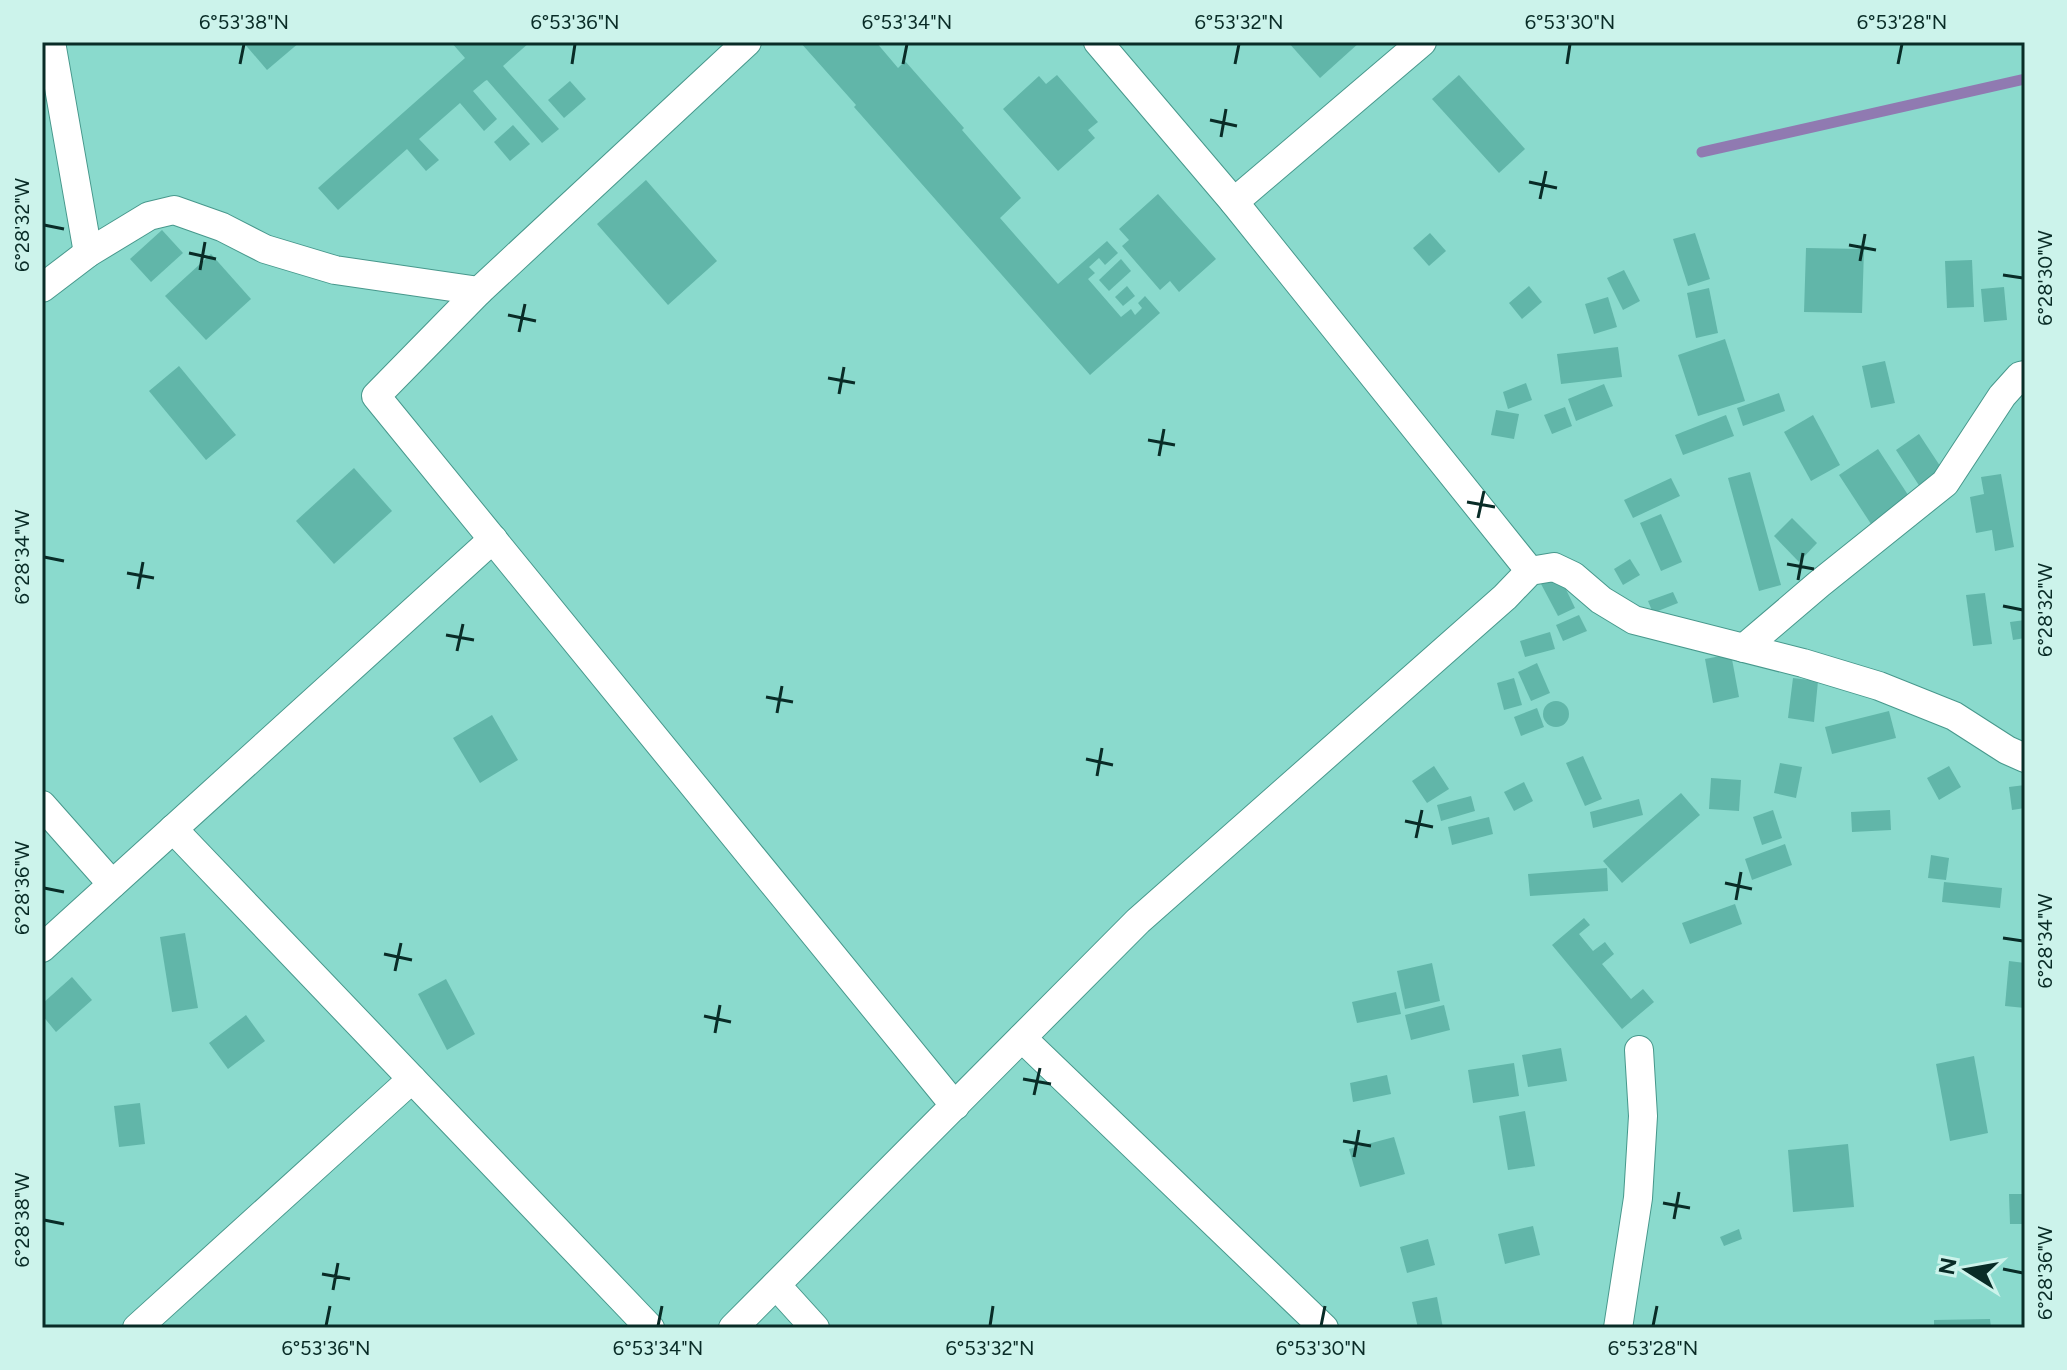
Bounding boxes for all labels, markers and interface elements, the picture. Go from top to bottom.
text: 6°53'38"N [199,10,289,34]
text: 6°53'36"N [530,10,620,34]
text: 6°53'34"N [862,10,952,34]
text: 6°53'32"N [1194,10,1284,34]
text: 6°53'30"N [1525,10,1615,34]
text: 6°53'28"N [1857,10,1947,34]
text: 6°28'32"W [10,178,34,272]
text: 6°28'30"W [2033,230,2057,326]
text: 6°28'34"W [10,509,34,605]
text: 6°28'32"W [2033,563,2057,657]
text: 6°28'36"W [10,841,34,935]
text: 6°28'34"W [2033,893,2057,989]
text: 6°28'38"W [10,1173,34,1267]
text: 6°28'36"W [2033,1226,2057,1320]
north arrow [1927,1230,2007,1310]
text: N [1933,1255,1963,1277]
text: 6°53'36"N [281,1336,371,1360]
text: 6°53'34"N [613,1336,703,1360]
text: 6°53'32"N [945,1336,1035,1360]
text: 6°53'30"N [1276,1336,1366,1360]
text: 6°53'28"N [1608,1336,1698,1360]

